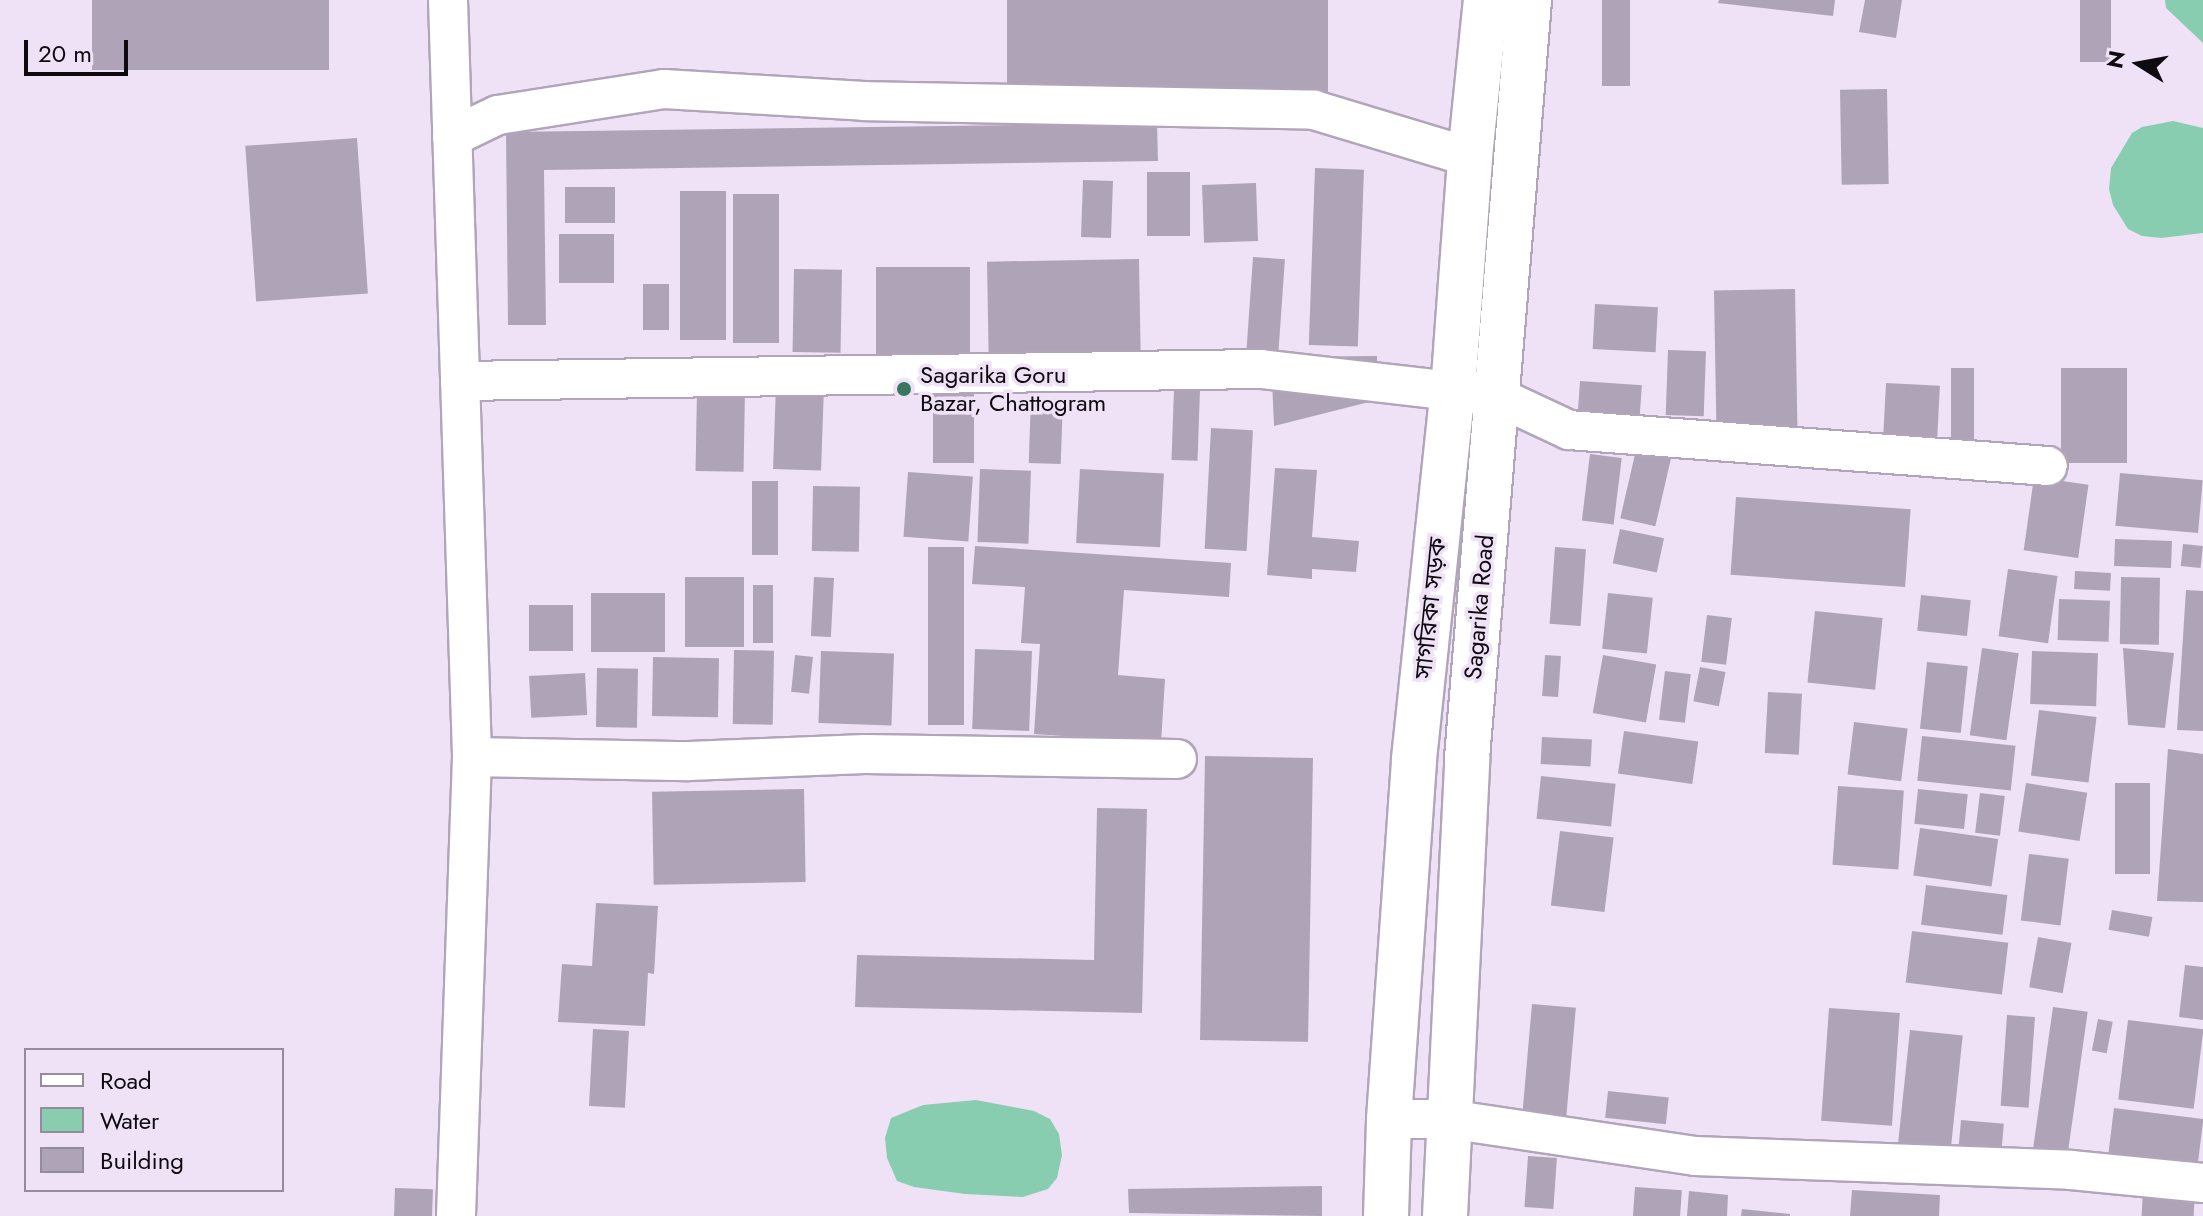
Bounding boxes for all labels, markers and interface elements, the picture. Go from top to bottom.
scale bar [28,24,132,74]
north arrow [2099,24,2179,104]
text: 20 m [38,36,92,71]
text: N [2098,48,2133,71]
place label: Sagarika Goru Bazar, Chattogram [920,361,1106,417]
marker: Sagarika Goru Bazar, Chattogram [895,380,913,398]
street label: Sagarika Road [1458,533,1500,681]
street label: সাগরিকা সড়ক [1408,536,1452,680]
legend [24,1048,284,1192]
text: Road [100,1063,152,1098]
text: Water [100,1103,159,1138]
text: Building [100,1143,184,1178]

